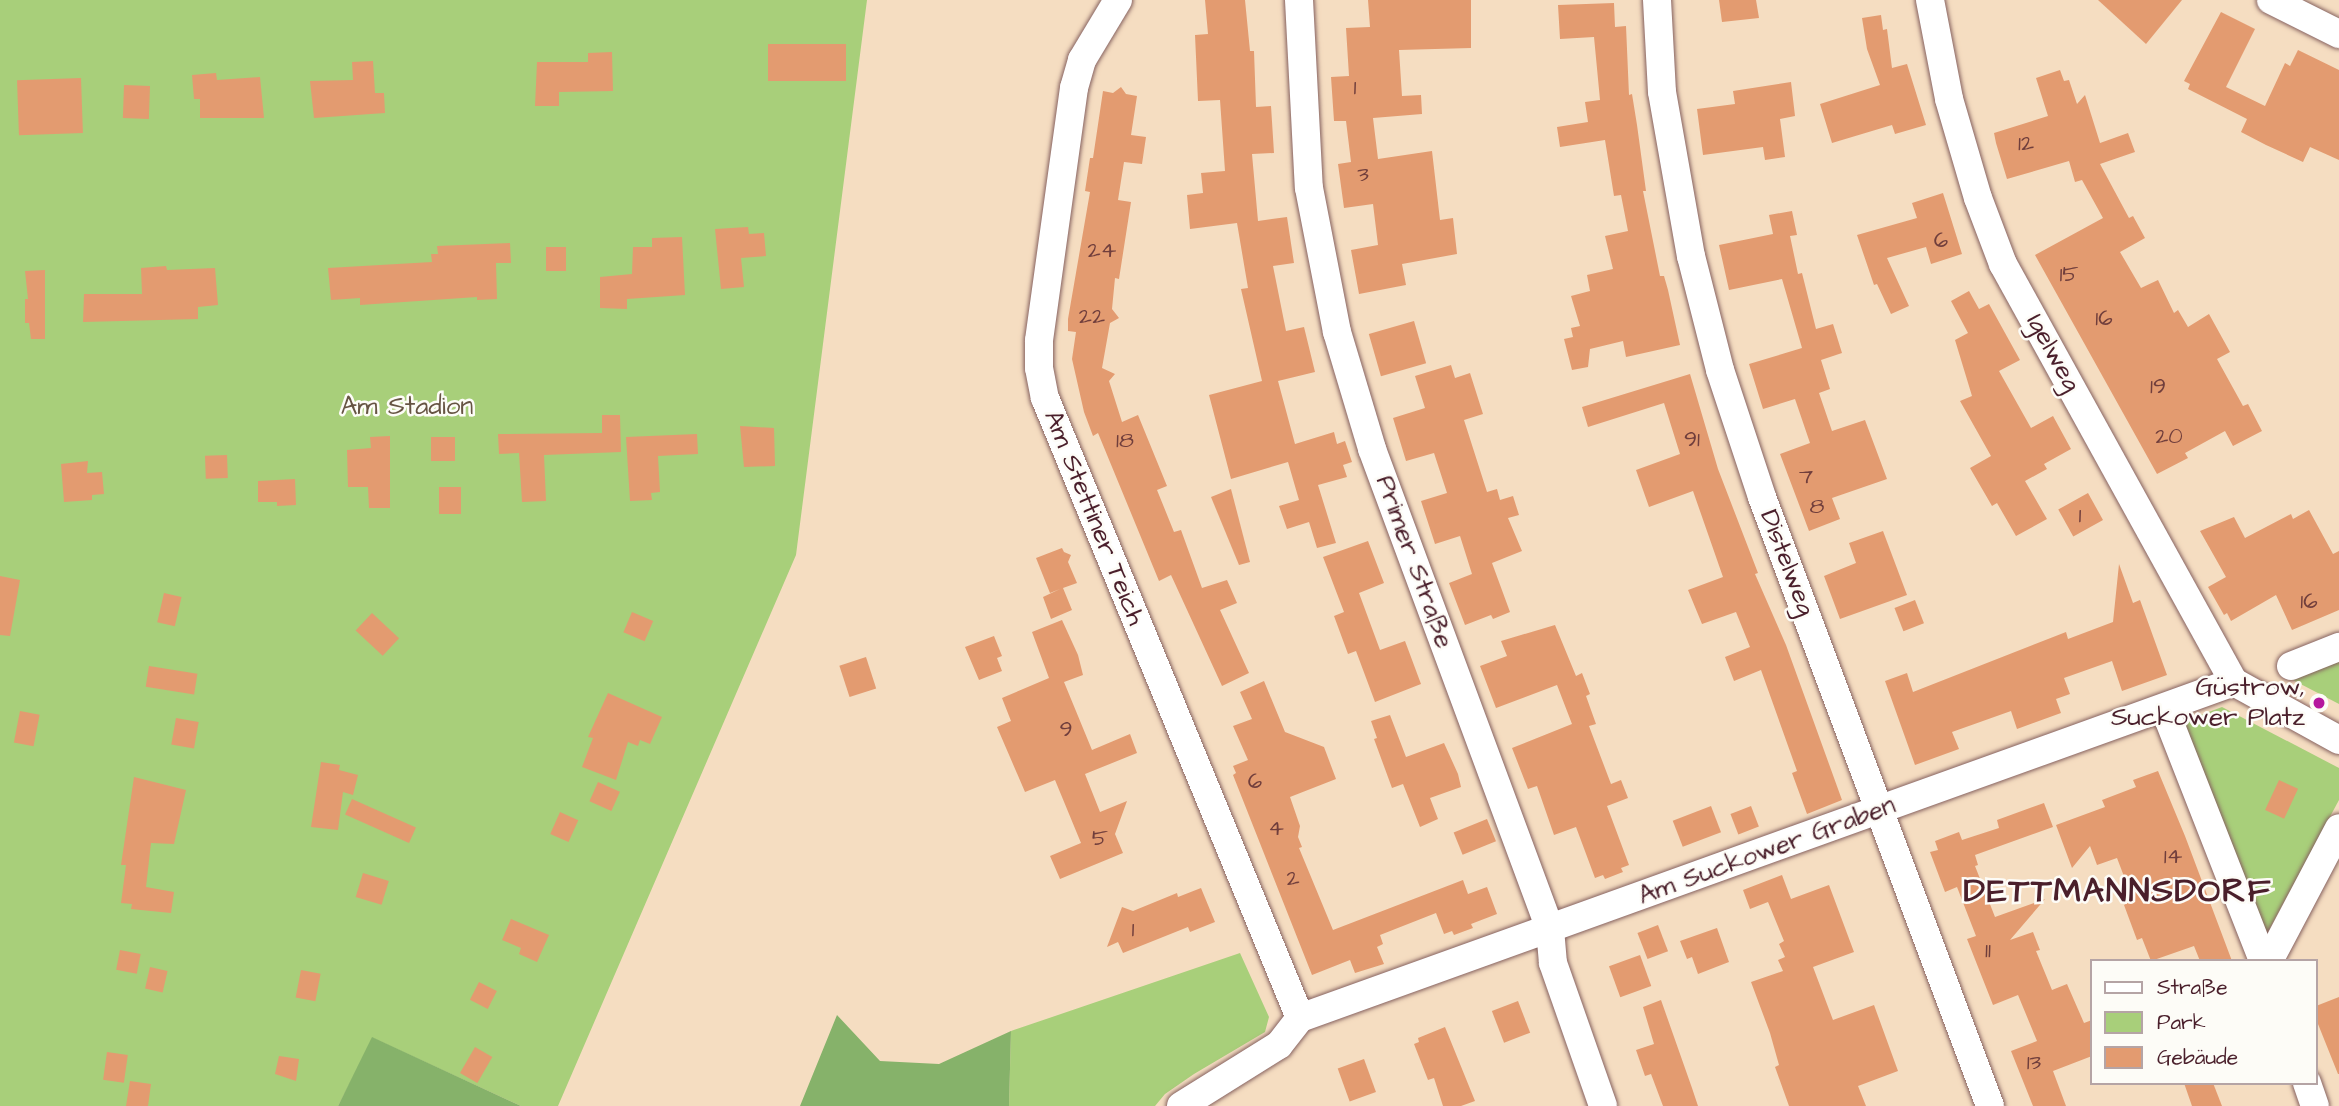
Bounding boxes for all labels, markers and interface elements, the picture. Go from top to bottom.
house number: 1 [1354,73,1356,101]
house number: 12 [2018,129,2034,157]
house number: 3 [1357,160,1369,188]
house number: 6 [1934,226,1948,254]
house number: 24 [1088,236,1116,264]
house number: 15 [2059,260,2079,288]
house number: 22 [1079,302,1105,330]
house number: 16 [2095,304,2113,332]
street label: Igelweg [2019,309,2087,397]
house number: 19 [2150,372,2166,400]
park label: Am Stadion [341,391,473,423]
street label: Am Stettiner Teich [1037,406,1151,630]
house number: 20 [2155,422,2183,450]
house number: 91 [1684,425,1700,453]
house number: 18 [1116,426,1134,454]
house number: 7 [1799,462,1813,490]
street label: Primer Straße [1368,471,1460,653]
house number: 8 [1810,492,1824,520]
house number: 1 [2079,501,2081,529]
street label: Distelweg [1753,506,1821,620]
house number: 16 [2300,587,2318,615]
place label: Güstrow, Suckower Platz [2111,672,2305,734]
marker: Güstrow, Suckower Platz [2311,695,2327,711]
house number: 9 [1059,715,1073,743]
house number: 6 [1248,767,1262,795]
street label: Am Suckower Graben [1634,790,1900,912]
house number: 4 [1268,814,1284,842]
house number: 5 [1092,824,1108,852]
house number: 14 [2164,842,2182,870]
house number: 2 [1286,864,1300,892]
district label: DETTMANNSDORF [1965,872,2271,912]
house number: 1 [1132,915,1134,943]
house number: 11 [1985,936,1991,964]
legend [2090,959,2318,1085]
text: Straße [2157,973,2228,1002]
text: Park [2157,1008,2206,1037]
text: Gebäude [2157,1043,2238,1072]
house number: 13 [2027,1048,2041,1076]

